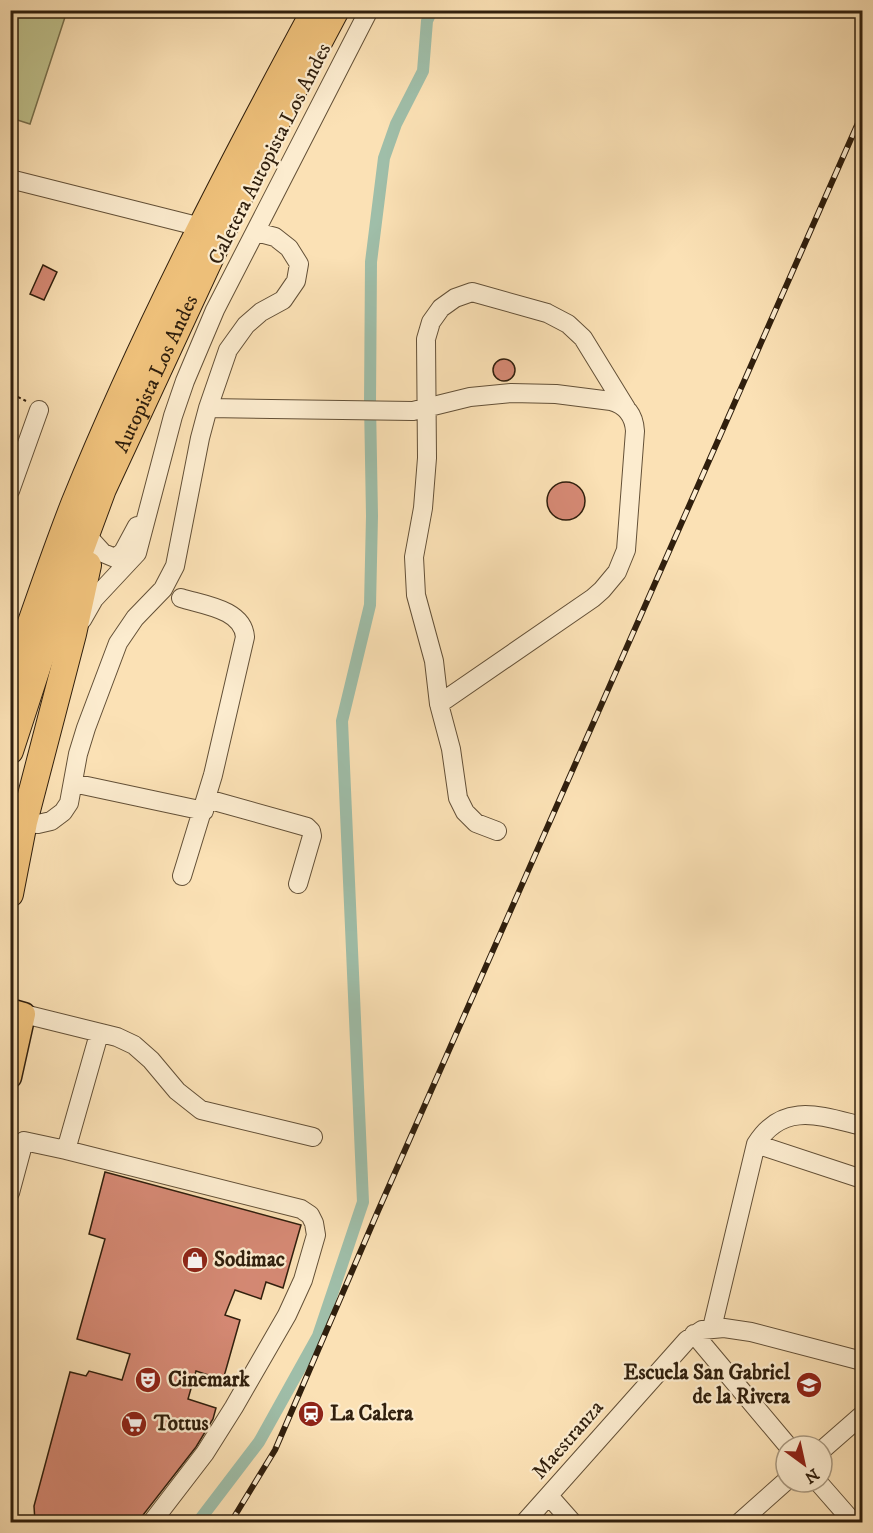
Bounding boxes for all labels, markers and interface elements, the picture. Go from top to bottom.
street label: Caletera Autopista Los Andes [203,39,337,269]
street label: Autopista Los Andes [109,291,204,457]
shop icon: Sodimac [180,1245,210,1275]
place label: Sodimac [214,1247,285,1273]
place label: Escuela San Gabriel de la Rivera [624,1360,791,1410]
theatre icon: Cinemark [133,1365,163,1395]
place label: Cinemark [168,1367,250,1393]
school or university icon: Escuela San Gabriel de la Rivera [794,1370,824,1400]
street label: Maestranza [527,1395,609,1485]
station icon: La Calera [296,1399,326,1429]
place label: La Calera [330,1401,414,1427]
supermarket icon: Tottus [119,1409,149,1439]
place label: Tottus [153,1411,209,1437]
north arrow [774,1434,834,1494]
text: N [801,1464,823,1488]

